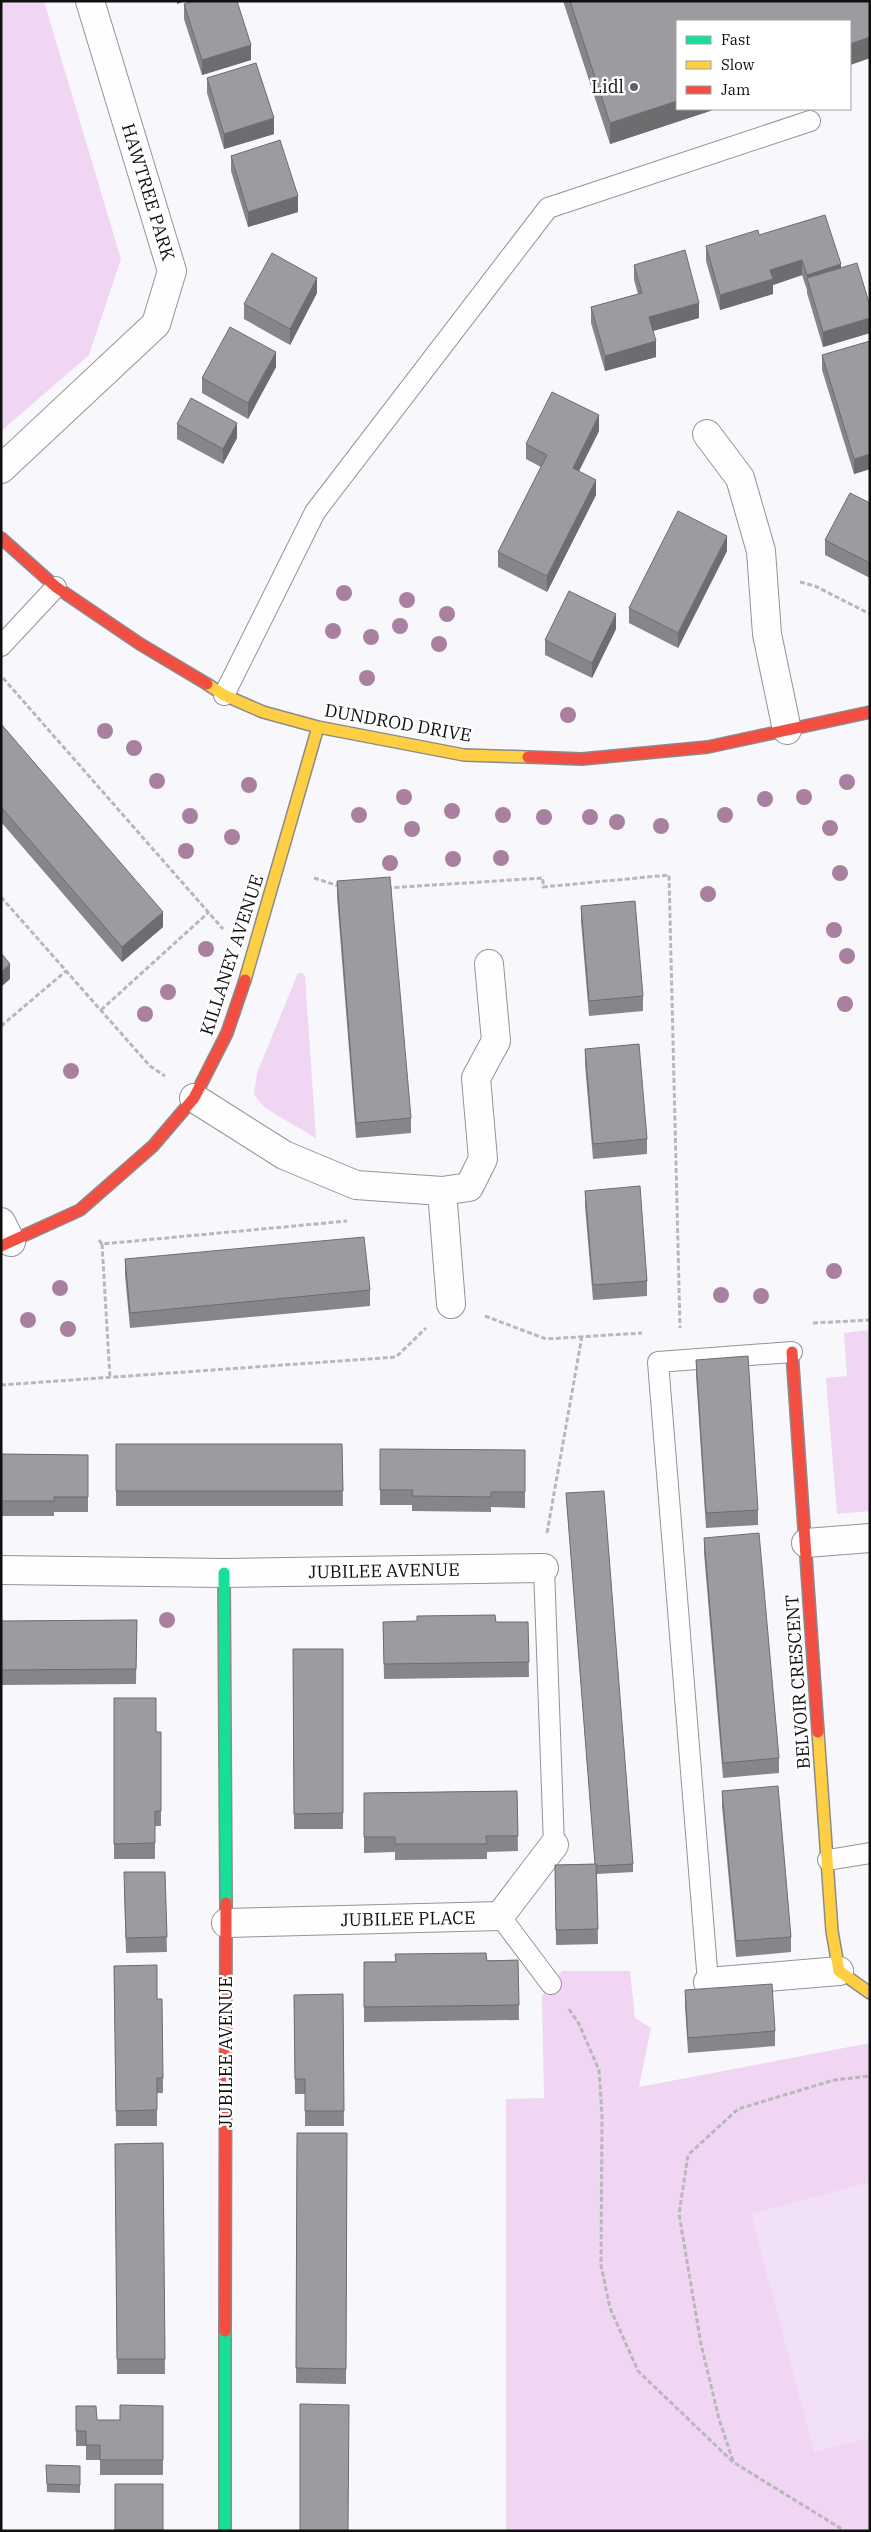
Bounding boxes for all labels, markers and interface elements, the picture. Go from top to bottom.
legend [676,20,851,110]
text: Fast [721,30,751,49]
text: Slow [721,55,755,74]
place label: Lidl [591,75,624,98]
text: Jam [721,80,750,99]
marker: Lidl [628,81,640,93]
street label: HAWTREE PARK [117,120,180,264]
street label: DUNDROD DRIVE [323,698,473,747]
street label: KILLANEY AVENUE [195,872,268,1038]
street label: JUBILEE AVENUE [308,1558,460,1583]
street label: BELVOIR CRESCENT [780,1594,815,1770]
street label: JUBILEE PLACE [340,1906,476,1931]
street label: JUBILEE AVENUE [214,1976,237,2128]

